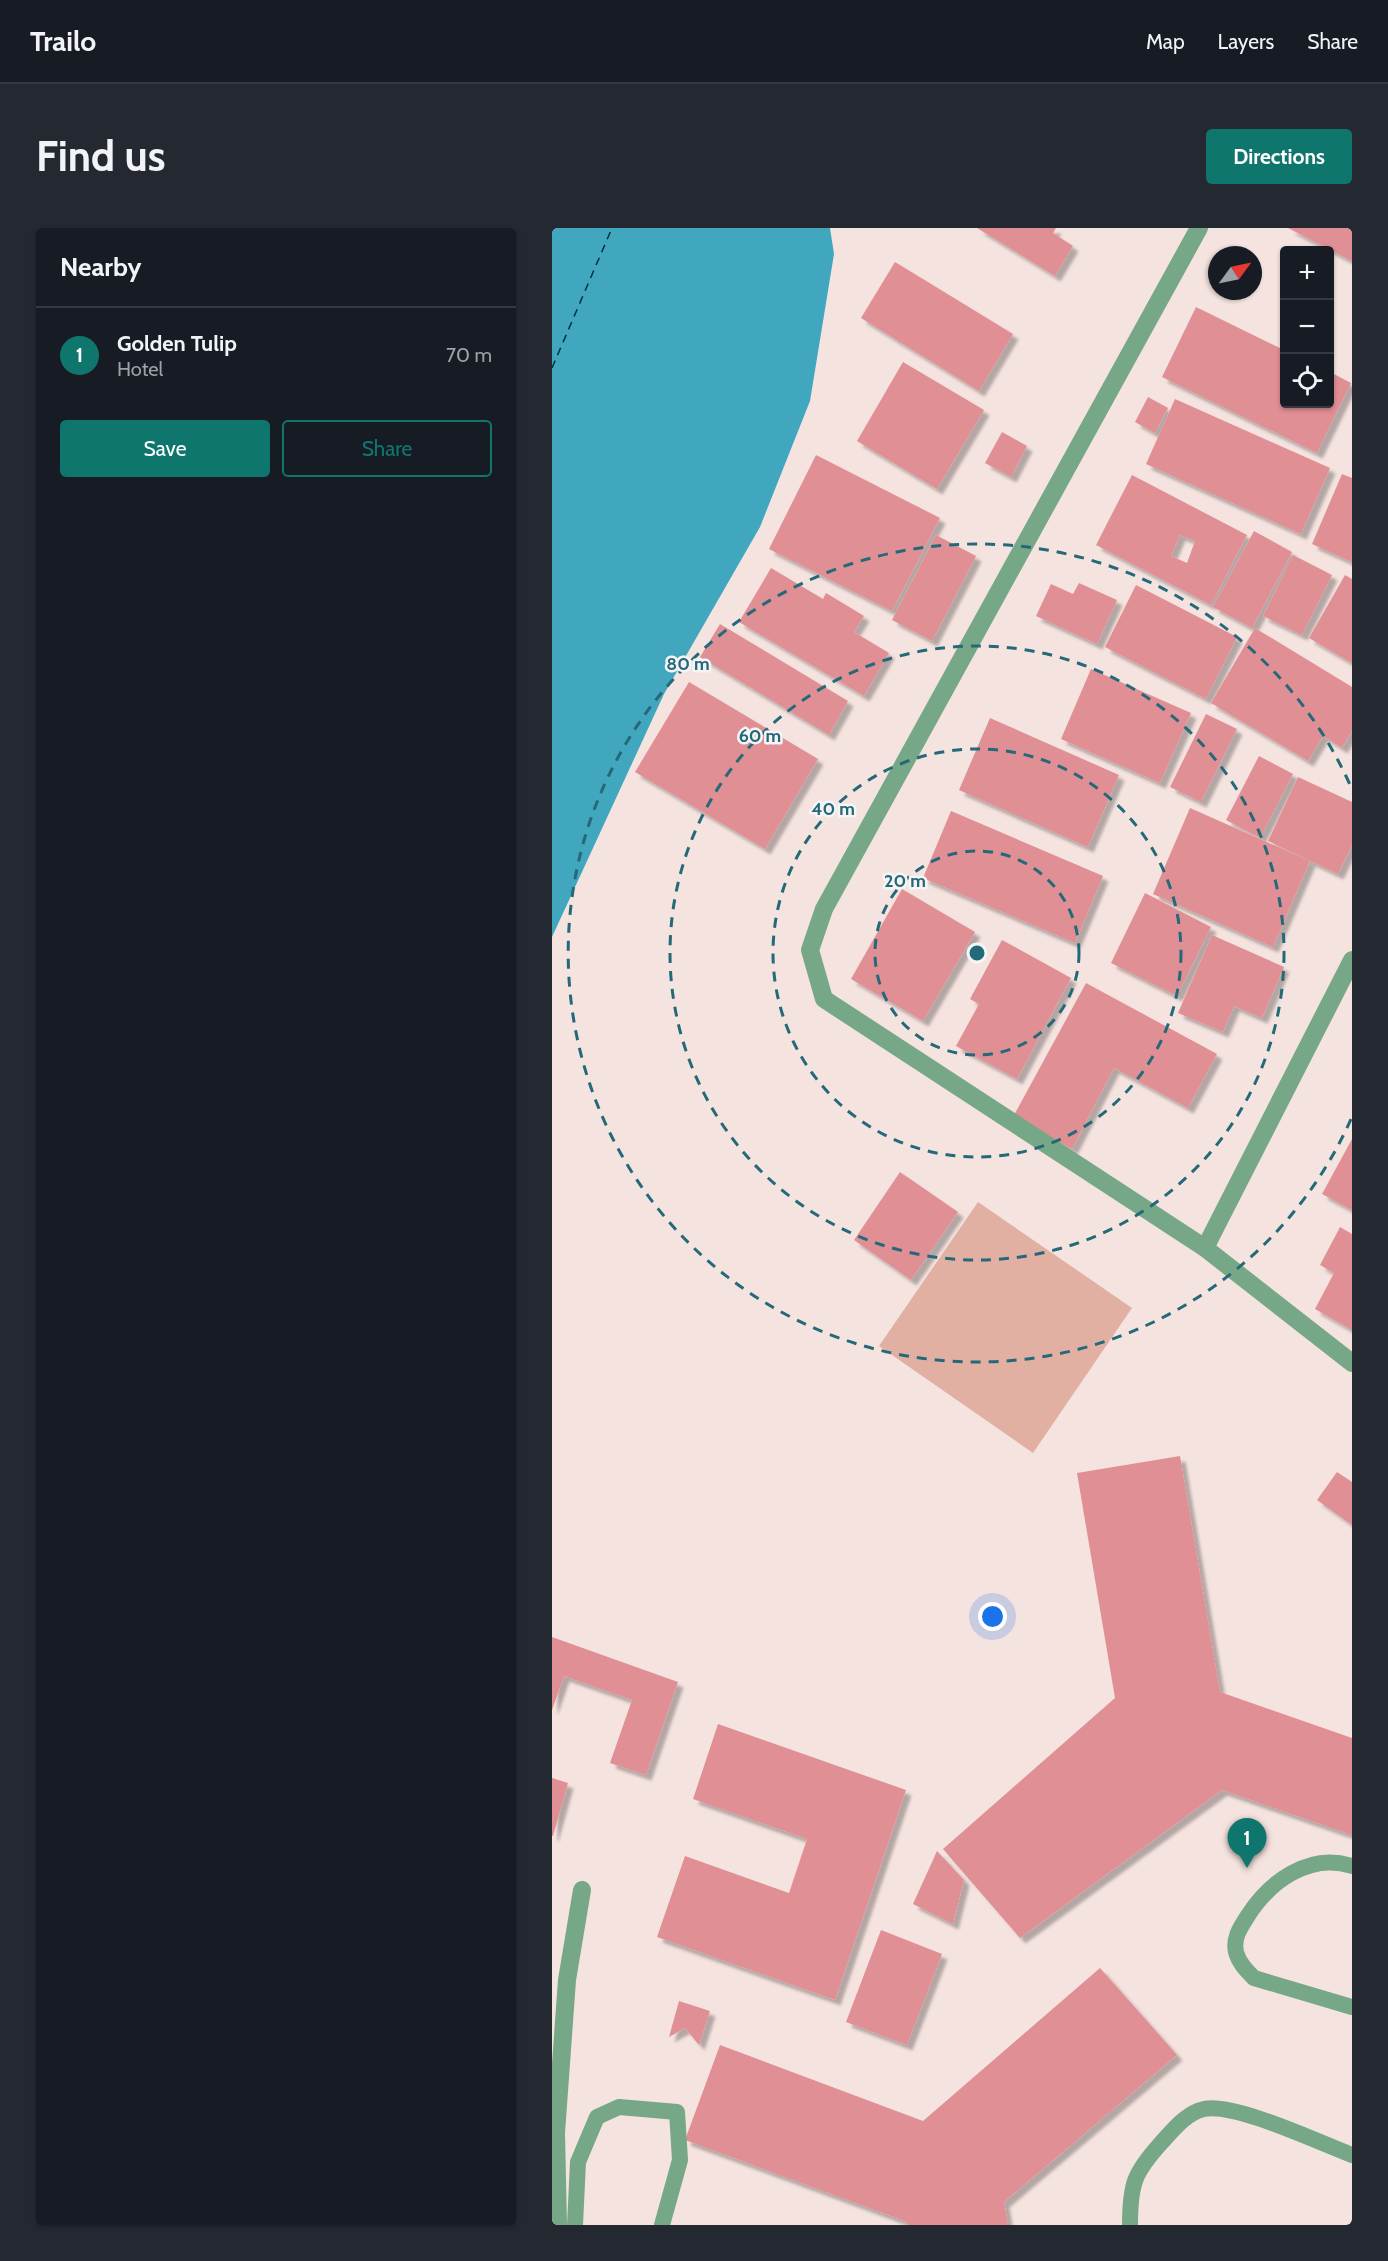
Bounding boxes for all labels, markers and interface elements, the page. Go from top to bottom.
text: Trailo [30,24,96,58]
text: Map [1146,29,1185,54]
text: Layers [1218,29,1274,54]
text: Share [1307,29,1358,54]
button: Directions [1206,129,1352,184]
text: Find us [36,130,165,182]
north arrow [1208,246,1262,300]
map controls [1280,246,1334,408]
button: + [1280,246,1334,300]
text: Nearby [60,251,141,283]
button: − [1280,300,1334,354]
text: Golden Tulip [117,330,237,357]
text: 1 [76,343,83,367]
text: 70 m [446,343,492,367]
button: locate [1280,354,1334,408]
text: Hotel [117,357,163,381]
button: Save [60,420,270,477]
button: Share [282,420,492,477]
text: 80 m [666,653,710,675]
text: 60 m [739,725,781,747]
text: 40 m [811,798,855,820]
text: 20 m [884,870,926,892]
centre of rings [967,943,987,963]
your location [978,1602,1007,1631]
pin: 1 [1228,1818,1266,1868]

